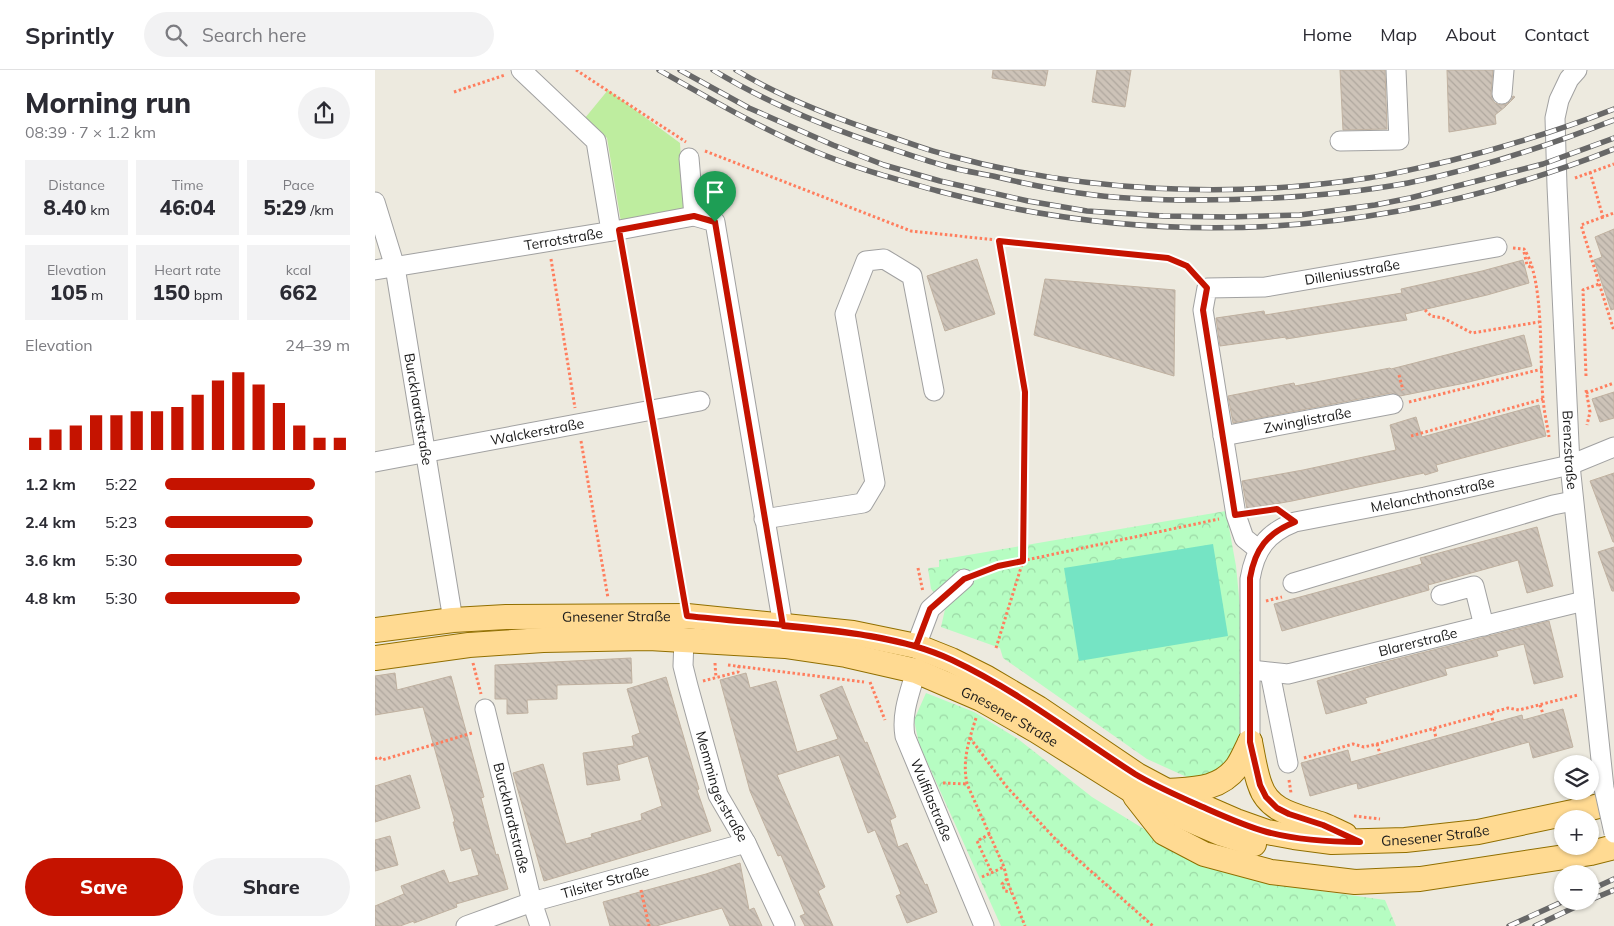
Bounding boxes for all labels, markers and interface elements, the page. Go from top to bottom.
search box [144,12,494,57]
text: Sprintly [25,20,114,50]
icon: search [162,21,190,49]
text: Search here [202,23,306,47]
text: Home [1302,23,1352,46]
text: Map [1380,23,1417,46]
text: About [1445,23,1496,46]
text: Contact [1524,23,1589,46]
text: Morning run [25,85,191,120]
button: share [298,87,350,139]
text: 08:39 · 7 × 1.2 km [25,122,156,142]
pin [694,171,736,222]
text: Distance [48,176,105,194]
text: Time [172,176,203,194]
text: Pace [283,176,314,194]
icon: arrive [701,178,729,206]
text: 8.40 [43,194,87,220]
text: 46:04 [160,194,215,220]
text: 5:29 [263,194,307,220]
text: km [87,201,110,219]
text: /km [307,201,334,219]
street label: Terrotstraße [523,224,604,254]
street label: Dilleniusstraße [1303,255,1401,289]
text: Elevation [47,261,106,279]
text: Heart rate [154,261,221,279]
text: kcal [286,261,311,279]
text: 105 [50,279,87,305]
text: 150 [152,279,190,305]
text: 662 [280,279,317,305]
text: m [87,286,103,304]
text: bpm [190,286,223,304]
text: Elevation [25,335,93,355]
text: 24–39 m [285,335,350,355]
street label: Burckhardtstraße [400,352,436,467]
street label: Zwinglistraße [1262,403,1353,437]
street label: Brenzstraße [1558,410,1582,490]
street label: Walckerstraße [489,414,585,449]
street label: Melanchthonstraße [1369,473,1496,516]
text: 1.2 km [25,474,76,494]
text: 5:22 [105,474,137,494]
text: 2.4 km [25,512,76,532]
text: 5:23 [105,512,137,532]
text: 3.6 km [25,550,76,570]
text: 5:30 [105,550,137,570]
text: 4.8 km [25,588,76,608]
text: 5:30 [105,588,137,608]
street label: Gnesener Straße [562,607,671,626]
street label: Blarerstraße [1377,624,1459,660]
street label: Gnesener Straße [958,682,1062,751]
street label: Memmingerstraße [692,729,752,845]
map controls [1554,755,1599,910]
button: layers [1554,755,1599,800]
street label: Wulfilastraße [906,756,957,844]
street label: Burckhardtstraße [489,761,534,875]
button: + [1554,810,1599,855]
street label: Gnesener Straße [1381,821,1491,850]
button: Save [25,858,183,916]
button: Share [193,858,350,916]
street label: Tilsiter Straße [559,861,651,903]
button: − [1554,865,1599,910]

